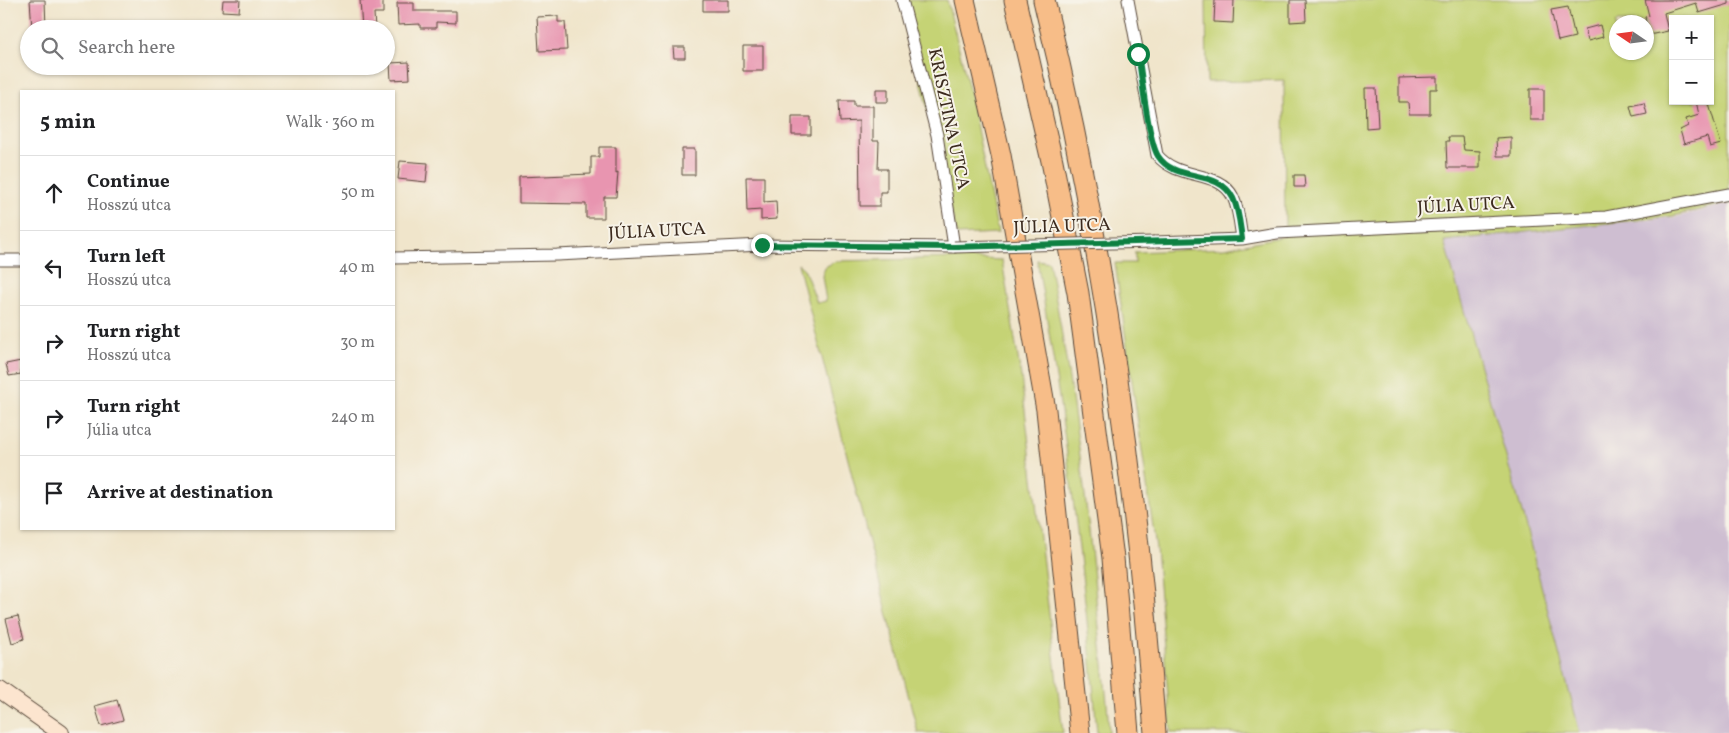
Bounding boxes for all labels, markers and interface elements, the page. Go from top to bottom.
north arrow [1609,15,1654,60]
map controls [1669,15,1714,105]
button: + [1669,15,1714,60]
search box [20,20,395,75]
icon: search [38,34,66,62]
text: Search here [78,35,175,61]
route start [1127,43,1150,66]
street label: KRISZTINA UTCA [921,46,975,192]
button: − [1669,60,1714,105]
text: 5 min [40,108,96,137]
text: Walk · 360 m [286,112,375,134]
text: Continue [87,169,170,195]
icon: ahead [40,179,68,207]
text: 50 m [341,182,375,204]
street label: JÚLIA UTCA [1417,191,1516,221]
text: Hosszú utca [87,195,171,217]
street label: JÚLIA UTCA [1013,213,1111,241]
street label: JÚLIA UTCA [608,217,707,247]
route end [751,234,774,257]
text: Turn left [87,244,166,270]
icon: left [40,254,68,282]
text: 40 m [339,257,375,279]
text: Hosszú utca [87,270,171,292]
text: Turn right [87,319,180,345]
icon: right [40,329,68,357]
text: 30 m [340,332,375,354]
text: Hosszú utca [87,345,171,367]
text: Turn right [87,394,180,420]
icon: right [40,404,68,432]
text: 240 m [331,407,375,429]
text: Júlia utca [87,420,152,442]
icon: arrive [40,479,68,507]
text: Arrive at destination [87,480,273,506]

